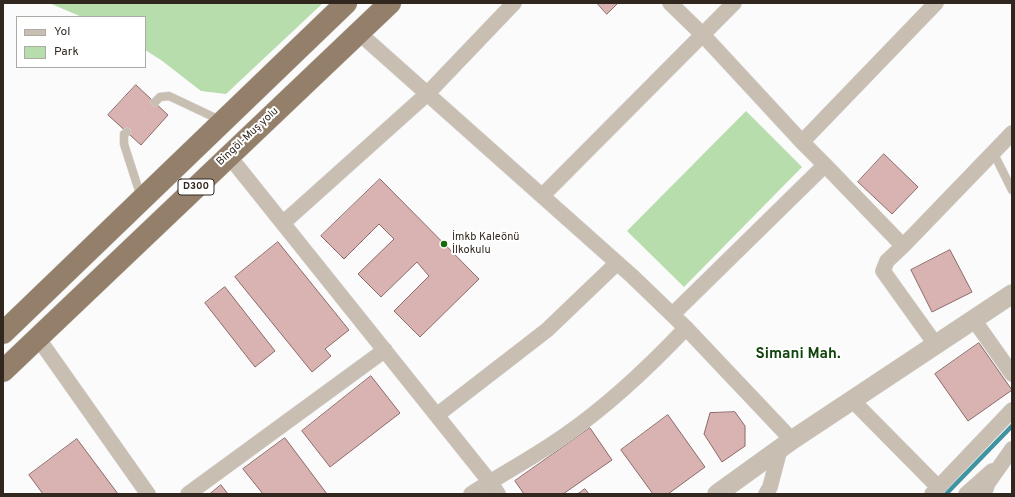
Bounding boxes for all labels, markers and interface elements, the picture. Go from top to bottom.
legend [16,16,146,68]
text: Yol [54,24,70,40]
text: Park [54,44,79,60]
street label: Bingöl-Muş yolu [214,105,282,169]
road number: D300 [178,179,214,195]
place label: İmkb Kaleönü İlkokulu [452,231,520,257]
marker: İmkb Kaleönü İlkokulu [439,239,449,249]
district label: Simani Mah. [755,346,841,364]

